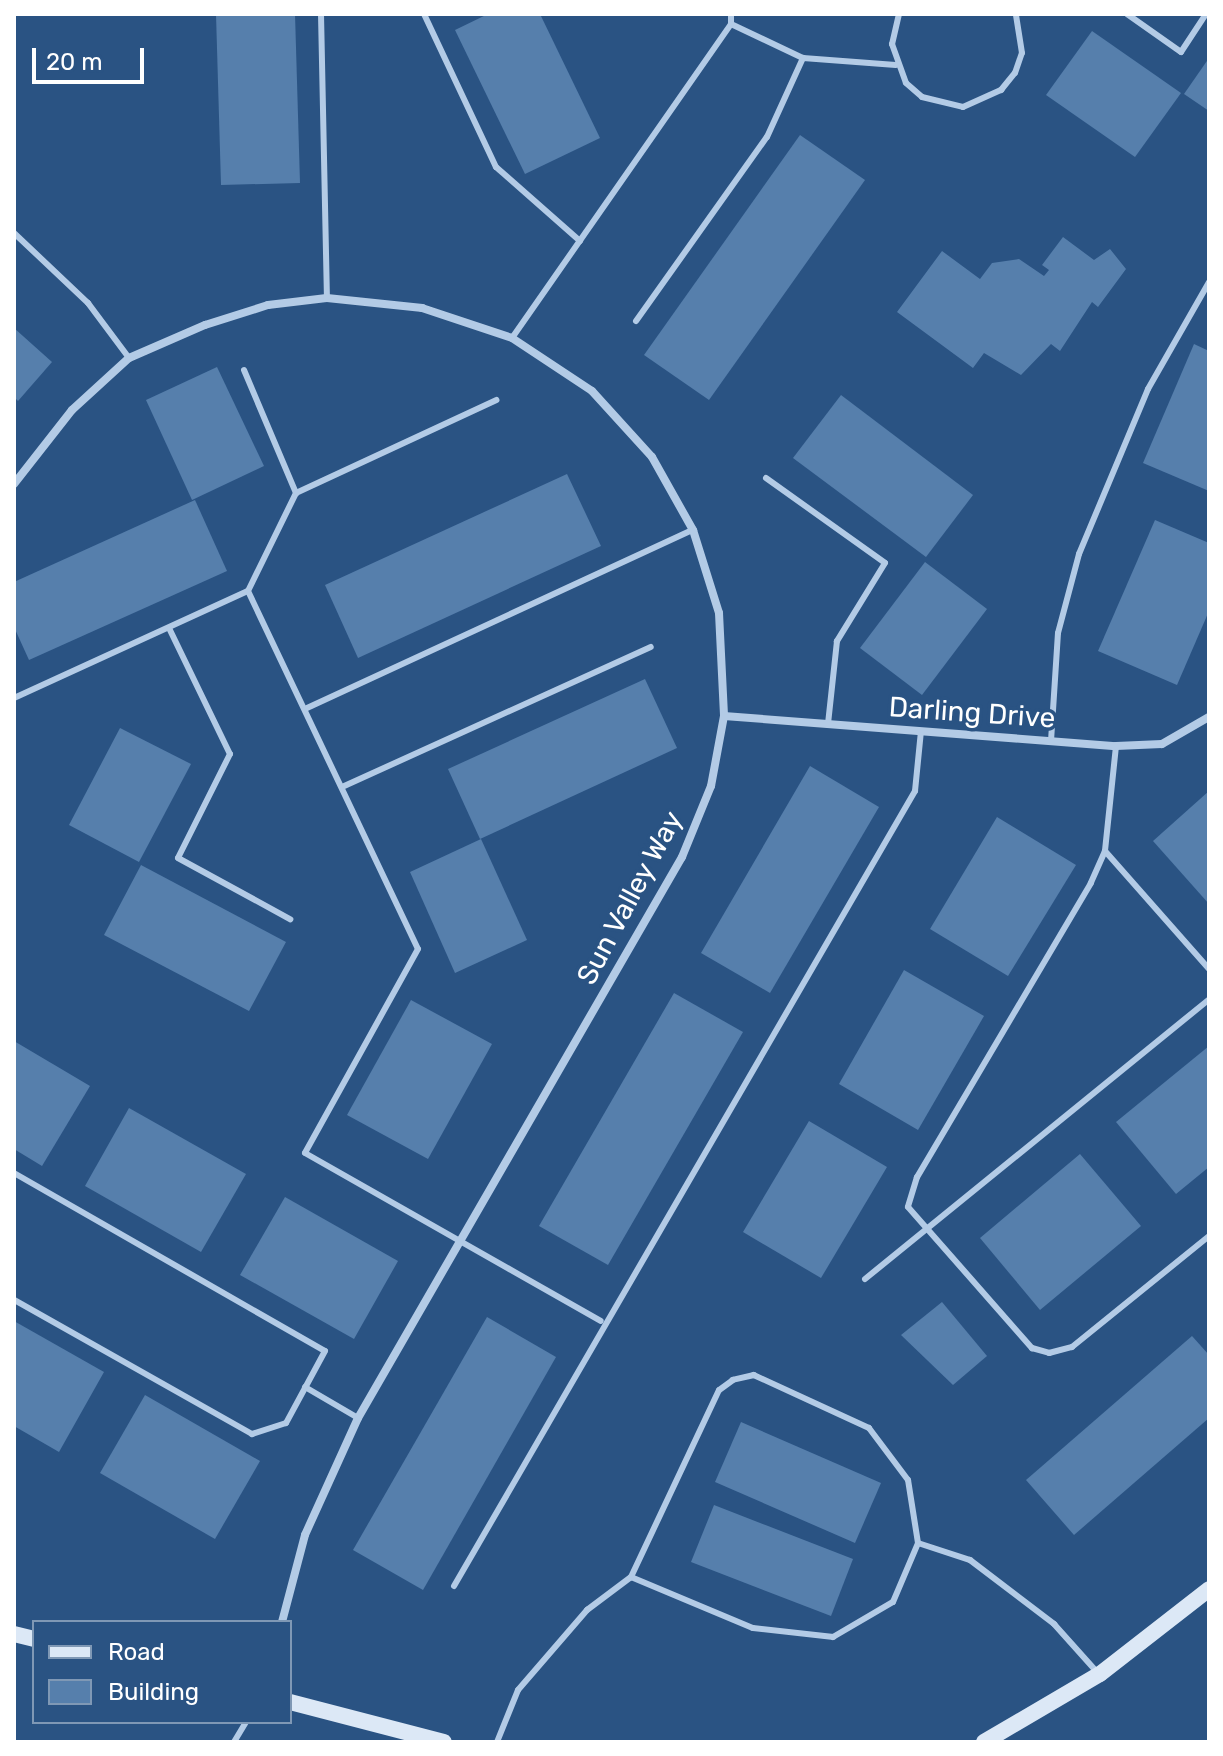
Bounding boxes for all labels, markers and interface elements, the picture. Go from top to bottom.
scale bar [36,32,148,82]
text: 20 m [46,48,103,76]
street label: Darling Drive [888,690,1056,736]
street label: Sun Valley Way [570,805,690,991]
legend [32,1620,292,1724]
text: Road [108,1638,165,1666]
text: Building [108,1678,199,1706]

